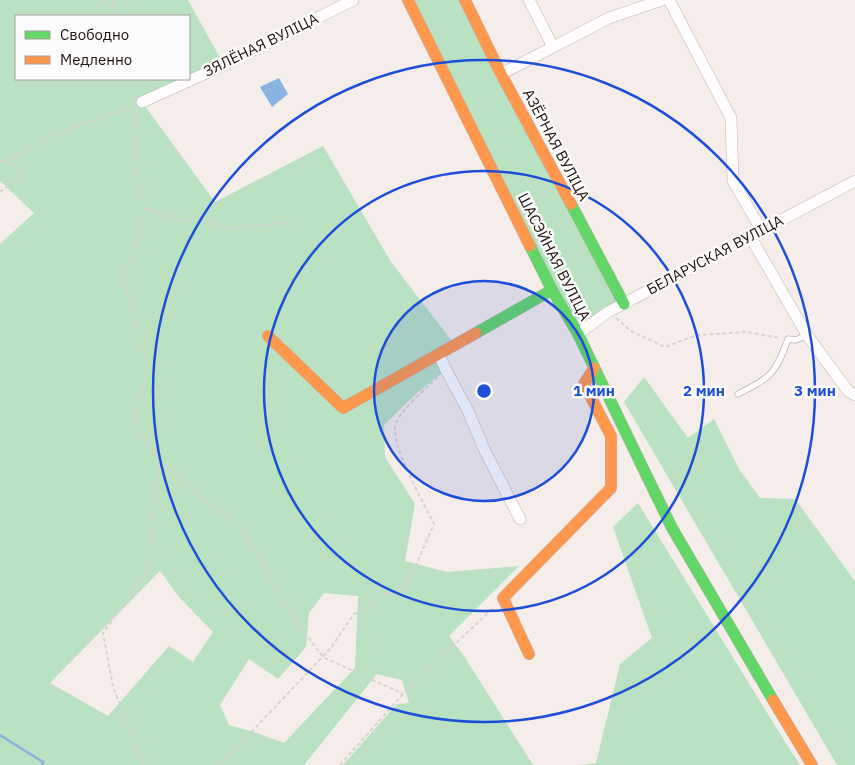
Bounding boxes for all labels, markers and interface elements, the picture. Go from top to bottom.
street label: ЗЯЛЁНАЯ ВУЛІЦА [200,8,322,81]
legend [15,15,190,80]
text: Свободно [60,25,129,44]
text: Медленно [60,50,132,69]
street label: АЗЁРНАЯ ВУЛІЦА [519,85,594,204]
street label: ШАСЭЙНАЯ ВУЛІЦА [514,190,595,324]
street label: БЕЛАРУСКАЯ ВУЛІЦА [643,210,787,299]
text: 1 мин [573,381,615,400]
text: 2 мин [683,381,725,400]
text: 3 мин [794,381,836,400]
centre of rings [475,382,493,400]

